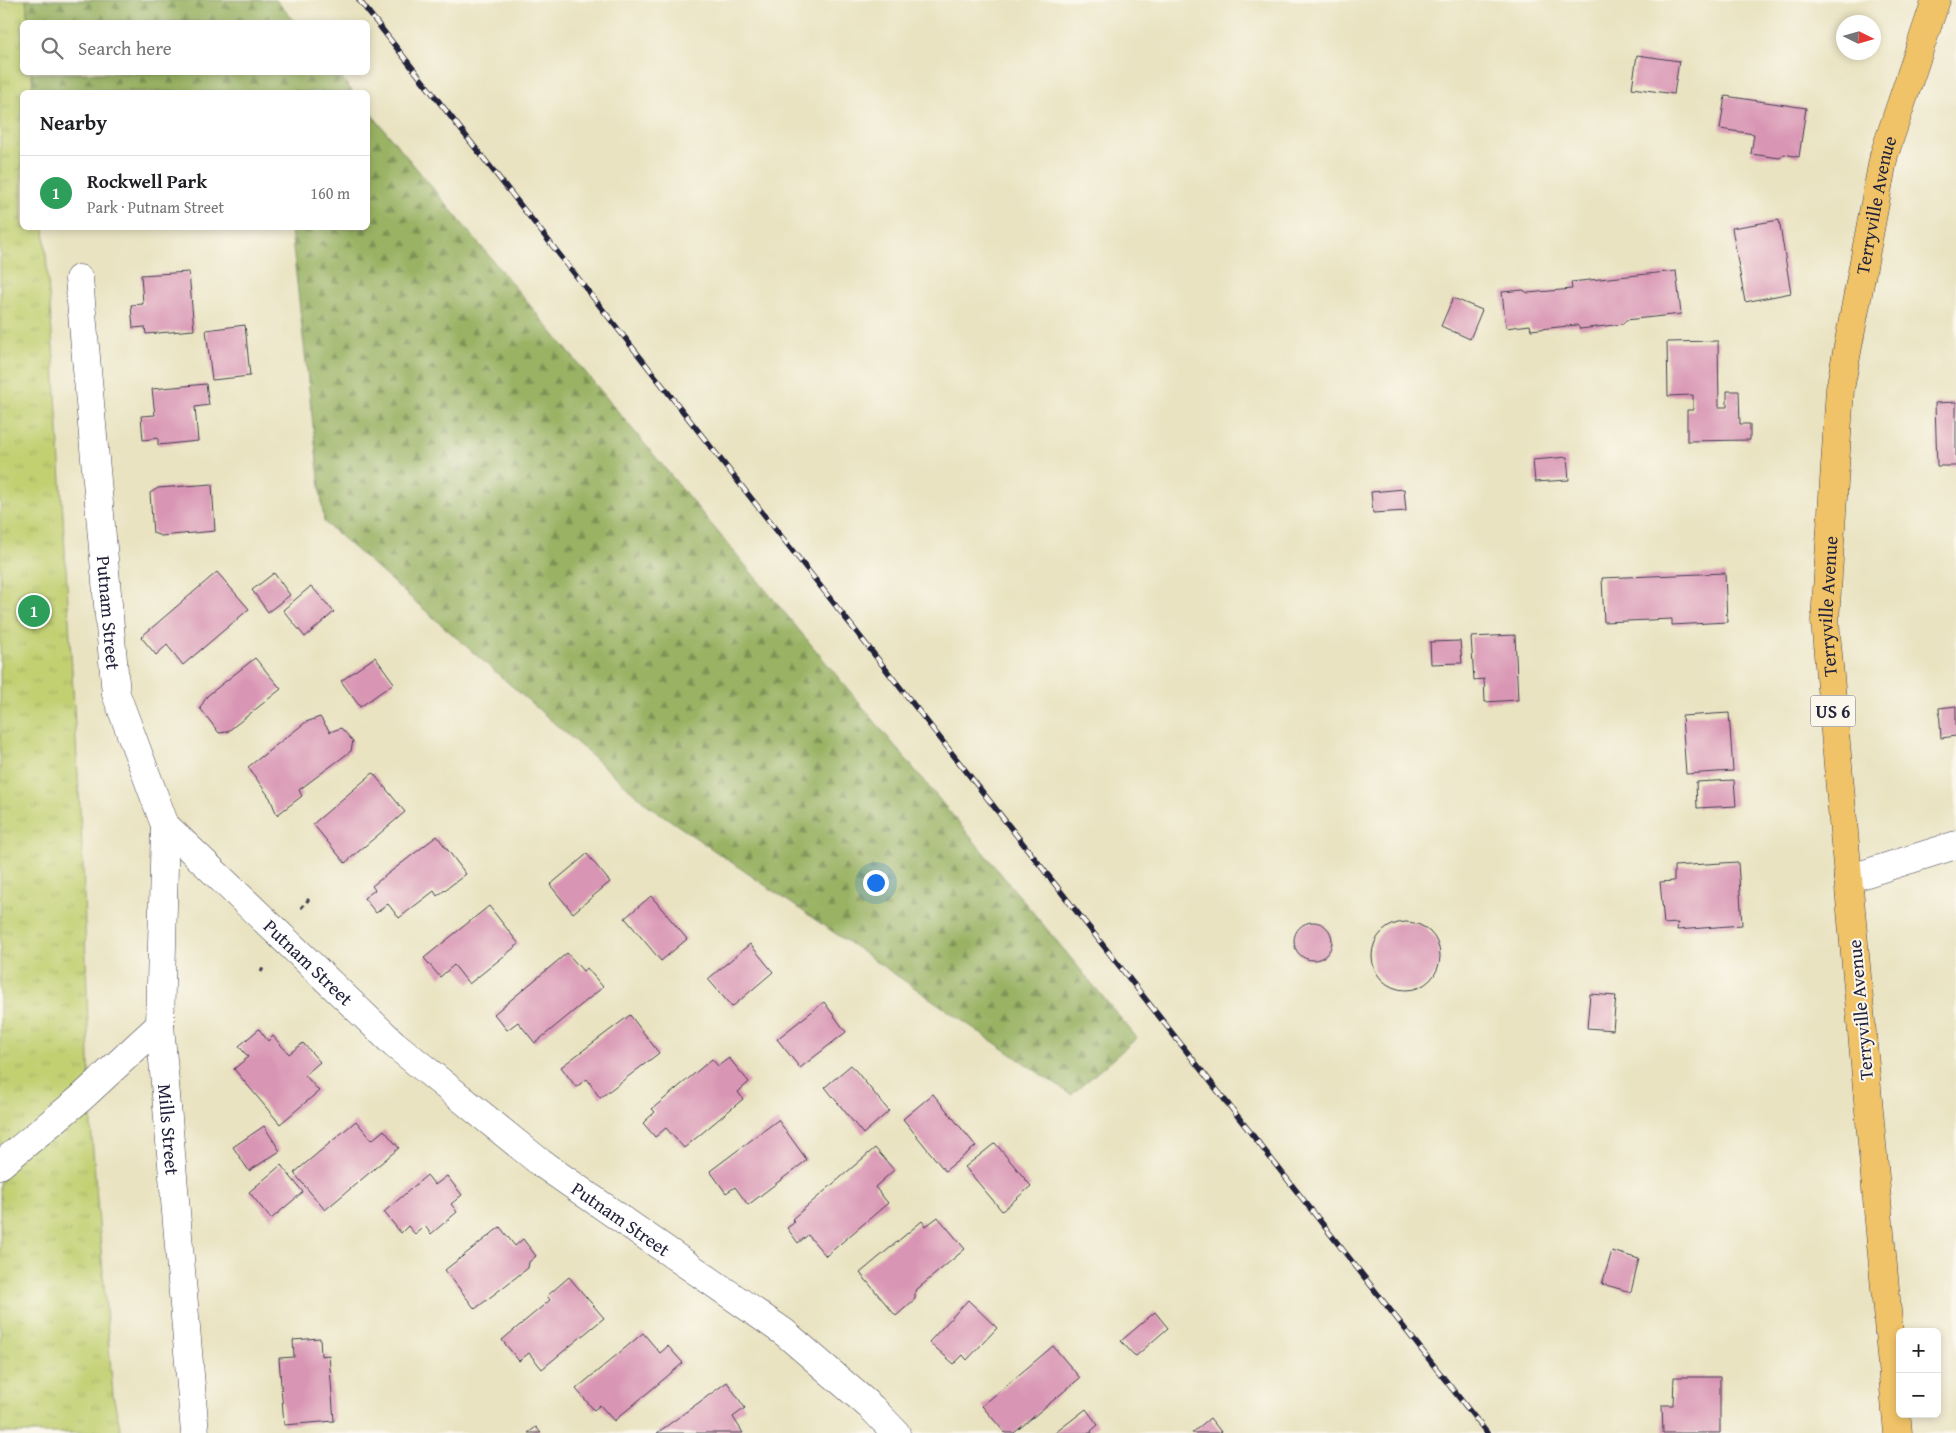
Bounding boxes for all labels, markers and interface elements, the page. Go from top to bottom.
north arrow [1836,15,1881,60]
search box [20,20,370,75]
icon: search [38,34,66,62]
text: Search here [78,34,172,62]
text: Nearby [40,107,107,138]
street label: Terryville Avenue [1848,132,1904,277]
text: Rockwell Park [87,167,207,195]
text: 1 [52,181,60,205]
text: 160 m [310,181,350,205]
text: Park · Putnam Street [87,195,224,219]
street label: Terryville Avenue [1811,535,1844,678]
street label: Putnam Street [90,554,128,671]
pin: 1 [18,592,50,630]
road number: US 6 [1810,696,1856,726]
your location [863,870,889,896]
street label: Putnam Street [257,912,360,1012]
street label: Terryville Avenue [1840,939,1880,1081]
street label: Mills Street [151,1083,187,1177]
street label: Putnam Street [566,1174,676,1263]
map controls [1896,1328,1941,1418]
button: + [1896,1328,1941,1373]
button: − [1896,1373,1941,1418]

